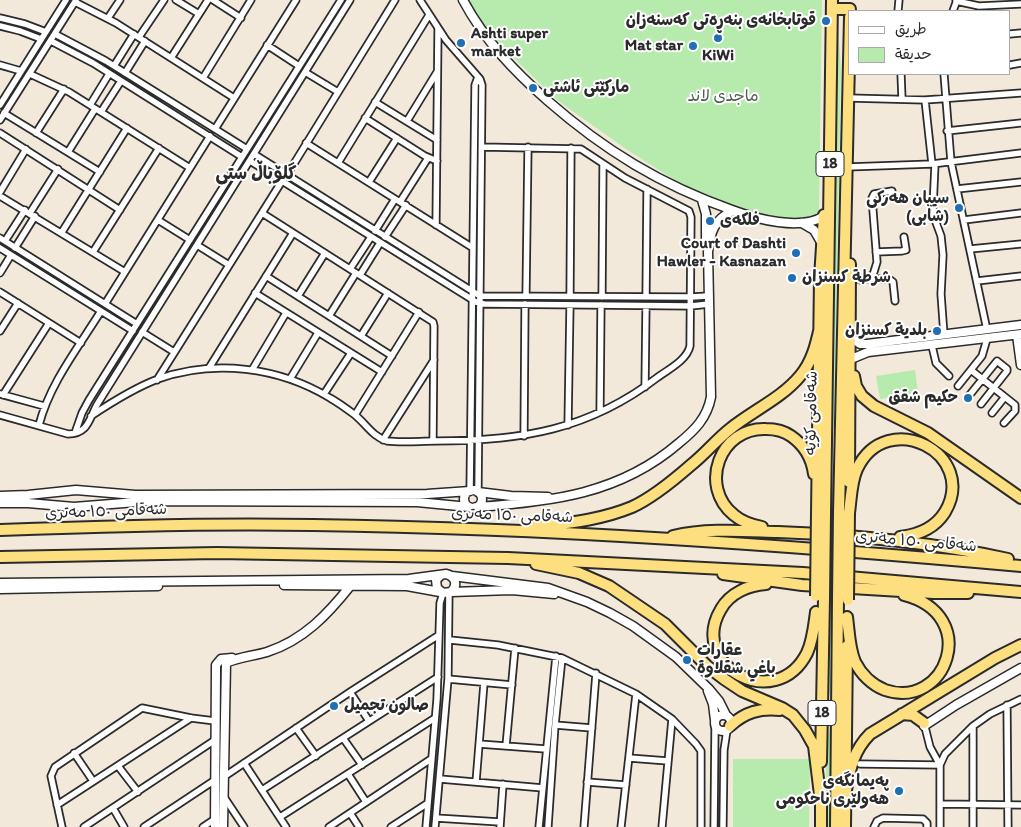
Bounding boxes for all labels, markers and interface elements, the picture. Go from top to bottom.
legend [848,10,1011,75]
place label: قوتابخانەی بنەڕەتی کەسنەزان [626,11,816,31]
marker: قوتابخانەی بنەڕەتی کەسنەزان [820,15,832,27]
text: طريق [895,20,927,38]
place label: Ashti super market [471,24,548,62]
marker: KiWi [712,32,724,44]
place label: Mat star [625,36,683,56]
marker: Ashti super market [455,37,467,49]
marker: Mat star [687,40,699,52]
text: حديقة [895,45,932,63]
place label: KiWi [702,46,734,66]
place label: مارکێتی ئاشتی [543,78,629,98]
marker: مارکێتی ئاشتی [527,82,539,94]
park label: ماجدی لاند [687,87,759,107]
road number: 18 [816,152,844,176]
district label: گلۆباڵ ستی [216,163,296,185]
place label: سیپان هەرکی (شابی) [866,189,949,227]
marker: سیپان هەرکی (شابی) [953,202,965,214]
place label: فلکەی [720,211,760,231]
marker: فلکەی [704,215,716,227]
place label: Court of Dashti Hawler - Kasnazan [657,234,786,272]
marker: Court of Dashti Hawler - Kasnazan [790,247,802,259]
place label: شرطة كسنزان [802,268,891,288]
marker: شرطة كسنزان [786,272,798,284]
place label: بلدية كسنزان [845,321,927,341]
marker: بلدية كسنزان [931,325,943,337]
street label: شەقامی کۆیە [802,371,822,455]
place label: حكيم شقق [889,388,958,408]
marker: حكيم شقق [962,392,974,404]
street label: شەقامی ١٥٠ مەتری [45,500,167,524]
street label: شەقامی ١٥٠ مەتری [451,504,573,528]
street label: شەقامی ١٥٠ مەتری [854,527,978,557]
place label: عقارات باغي شقلاوة [697,641,776,679]
marker: عقارات باغي شقلاوة [681,654,693,666]
place label: صالون تجميل [344,696,429,716]
marker: صالون تجميل [328,700,340,712]
road number: 18 [808,700,836,726]
place label: پەیمانگەی هەولێری ناحکومی [776,772,889,810]
marker: پەیمانگەی هەولێری ناحکومی [893,785,905,797]

